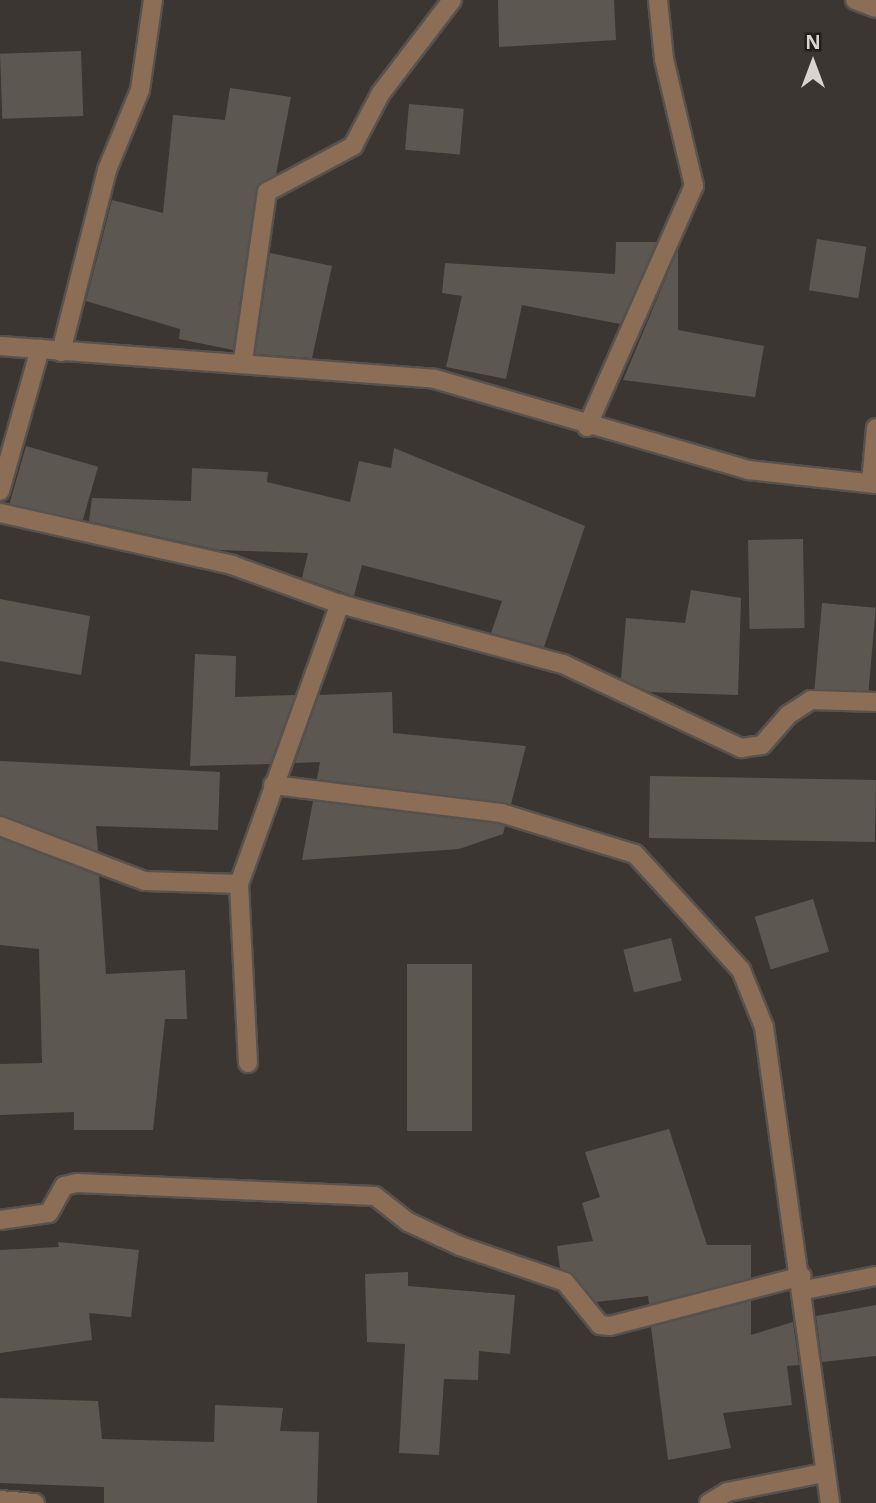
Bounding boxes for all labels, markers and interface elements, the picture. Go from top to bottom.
north arrow [778,28,848,98]
text: N [805,29,821,55]

